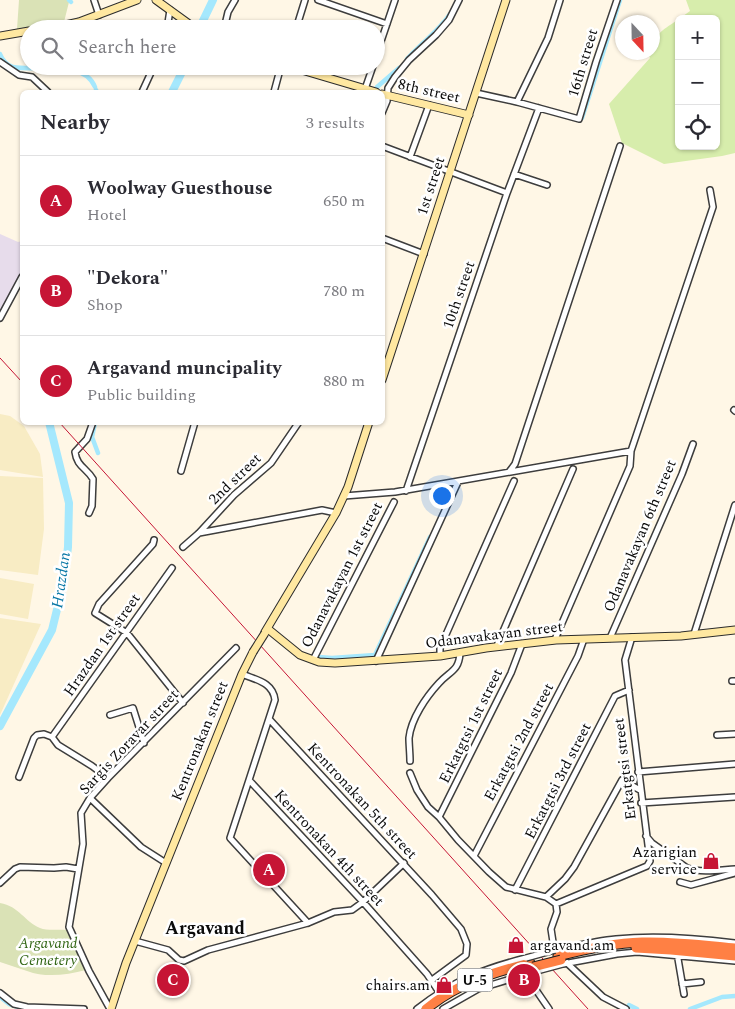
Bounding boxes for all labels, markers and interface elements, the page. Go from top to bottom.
north arrow [615,15,660,60]
map controls [675,15,720,150]
button: + [675,15,720,60]
search box [20,20,385,75]
street label: 16th street [562,26,604,100]
text: Search here [78,33,177,62]
icon: search [38,34,66,62]
button: − [675,60,720,105]
street label: 8th street [396,73,462,109]
button: locate [675,105,720,150]
text: Nearby [40,107,110,139]
text: 3 results [306,111,365,135]
street label: 1st street [411,154,451,218]
text: Woolway Guesthouse [87,174,272,203]
text: A [50,189,62,213]
text: 650 m [323,189,365,213]
text: Hotel [87,203,127,227]
street label: 10th street [437,258,481,332]
text: "Dekora" [87,264,168,293]
text: B [50,279,62,303]
text: 780 m [323,279,365,303]
text: Shop [87,293,123,317]
text: Argavand muncipality [87,354,282,383]
text: C [50,369,62,393]
text: 880 m [323,369,365,393]
text: Public building [87,383,196,407]
street label: 2nd street [203,448,267,510]
street label: Odanavakayan 6th street [597,456,683,616]
your location [429,483,455,509]
street label: Odanavakayan 1st street [295,498,389,652]
water label: Hrazdan [45,550,77,610]
street label: Hrazdan 1st street [58,589,146,701]
street label: Odanavakayan street [424,615,564,655]
street label: Erkatgtsi 1st street [433,665,509,787]
street label: Kentronakan street [165,678,235,804]
street label: Erkatgtsi 2nd street [478,679,560,805]
street label: Sargis Zoravar street [74,684,184,800]
street label: Erkatgtsi street [607,717,643,821]
street label: Erkatgtsi 3rd street [519,719,597,843]
street label: Kentronakan 5th street [302,737,422,865]
street label: Kentronakan 4th street [269,784,389,912]
place label: Azarigian service [632,841,697,881]
pin: A [253,851,285,889]
shop icon: Azarigian service [701,851,721,871]
district label: Argavand [165,915,245,942]
park label: Argavand Cemetery [18,932,78,972]
place label: argavand.am [530,934,614,957]
shop icon: argavand.am [506,935,526,955]
pin: C [157,961,189,999]
pin: B [508,961,540,999]
road number: Մ-5 [458,968,492,992]
place label: chairs.am [366,974,430,997]
shop icon: chairs.am [434,975,454,995]

